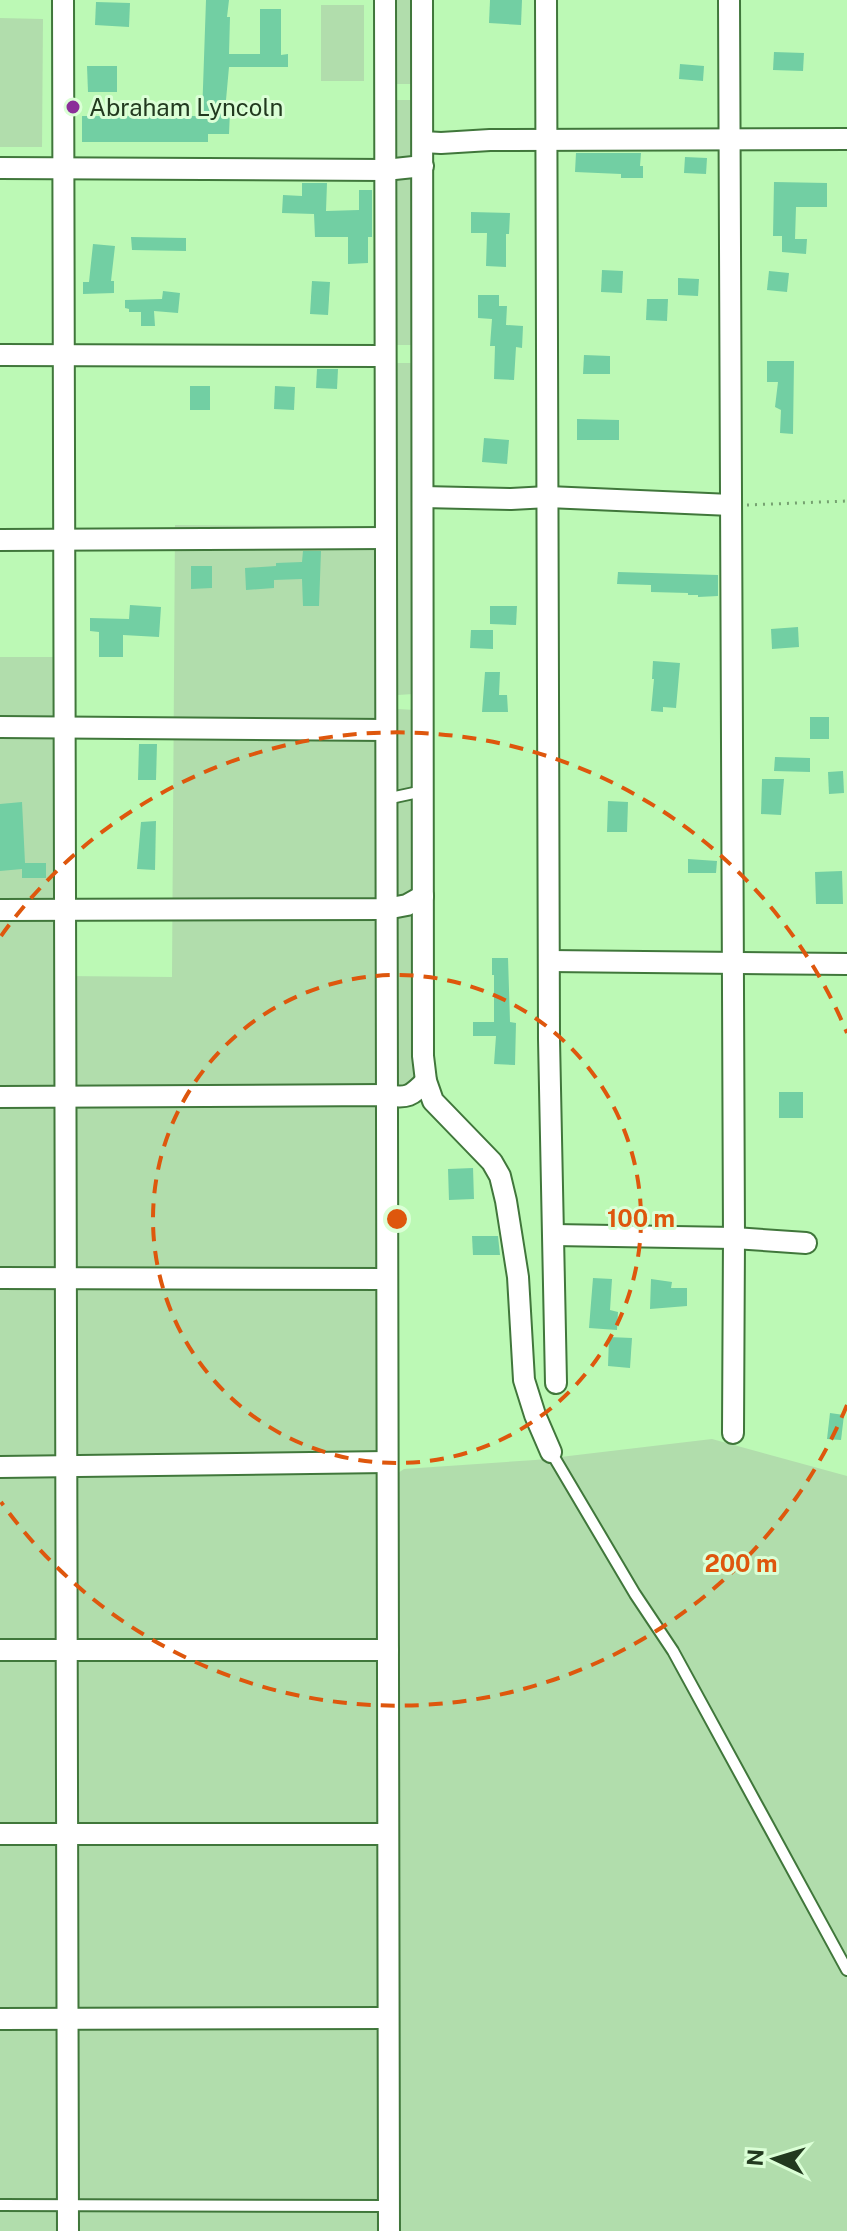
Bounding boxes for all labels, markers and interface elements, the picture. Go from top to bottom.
place label: Abraham Lyncoln [89,93,283,121]
marker: Abraham Lyncoln [64,98,82,116]
text: 100 m [607,1204,675,1232]
centre of rings [383,1205,411,1233]
text: 200 m [704,1549,778,1577]
north arrow [735,2119,815,2199]
text: N [741,2148,769,2167]

